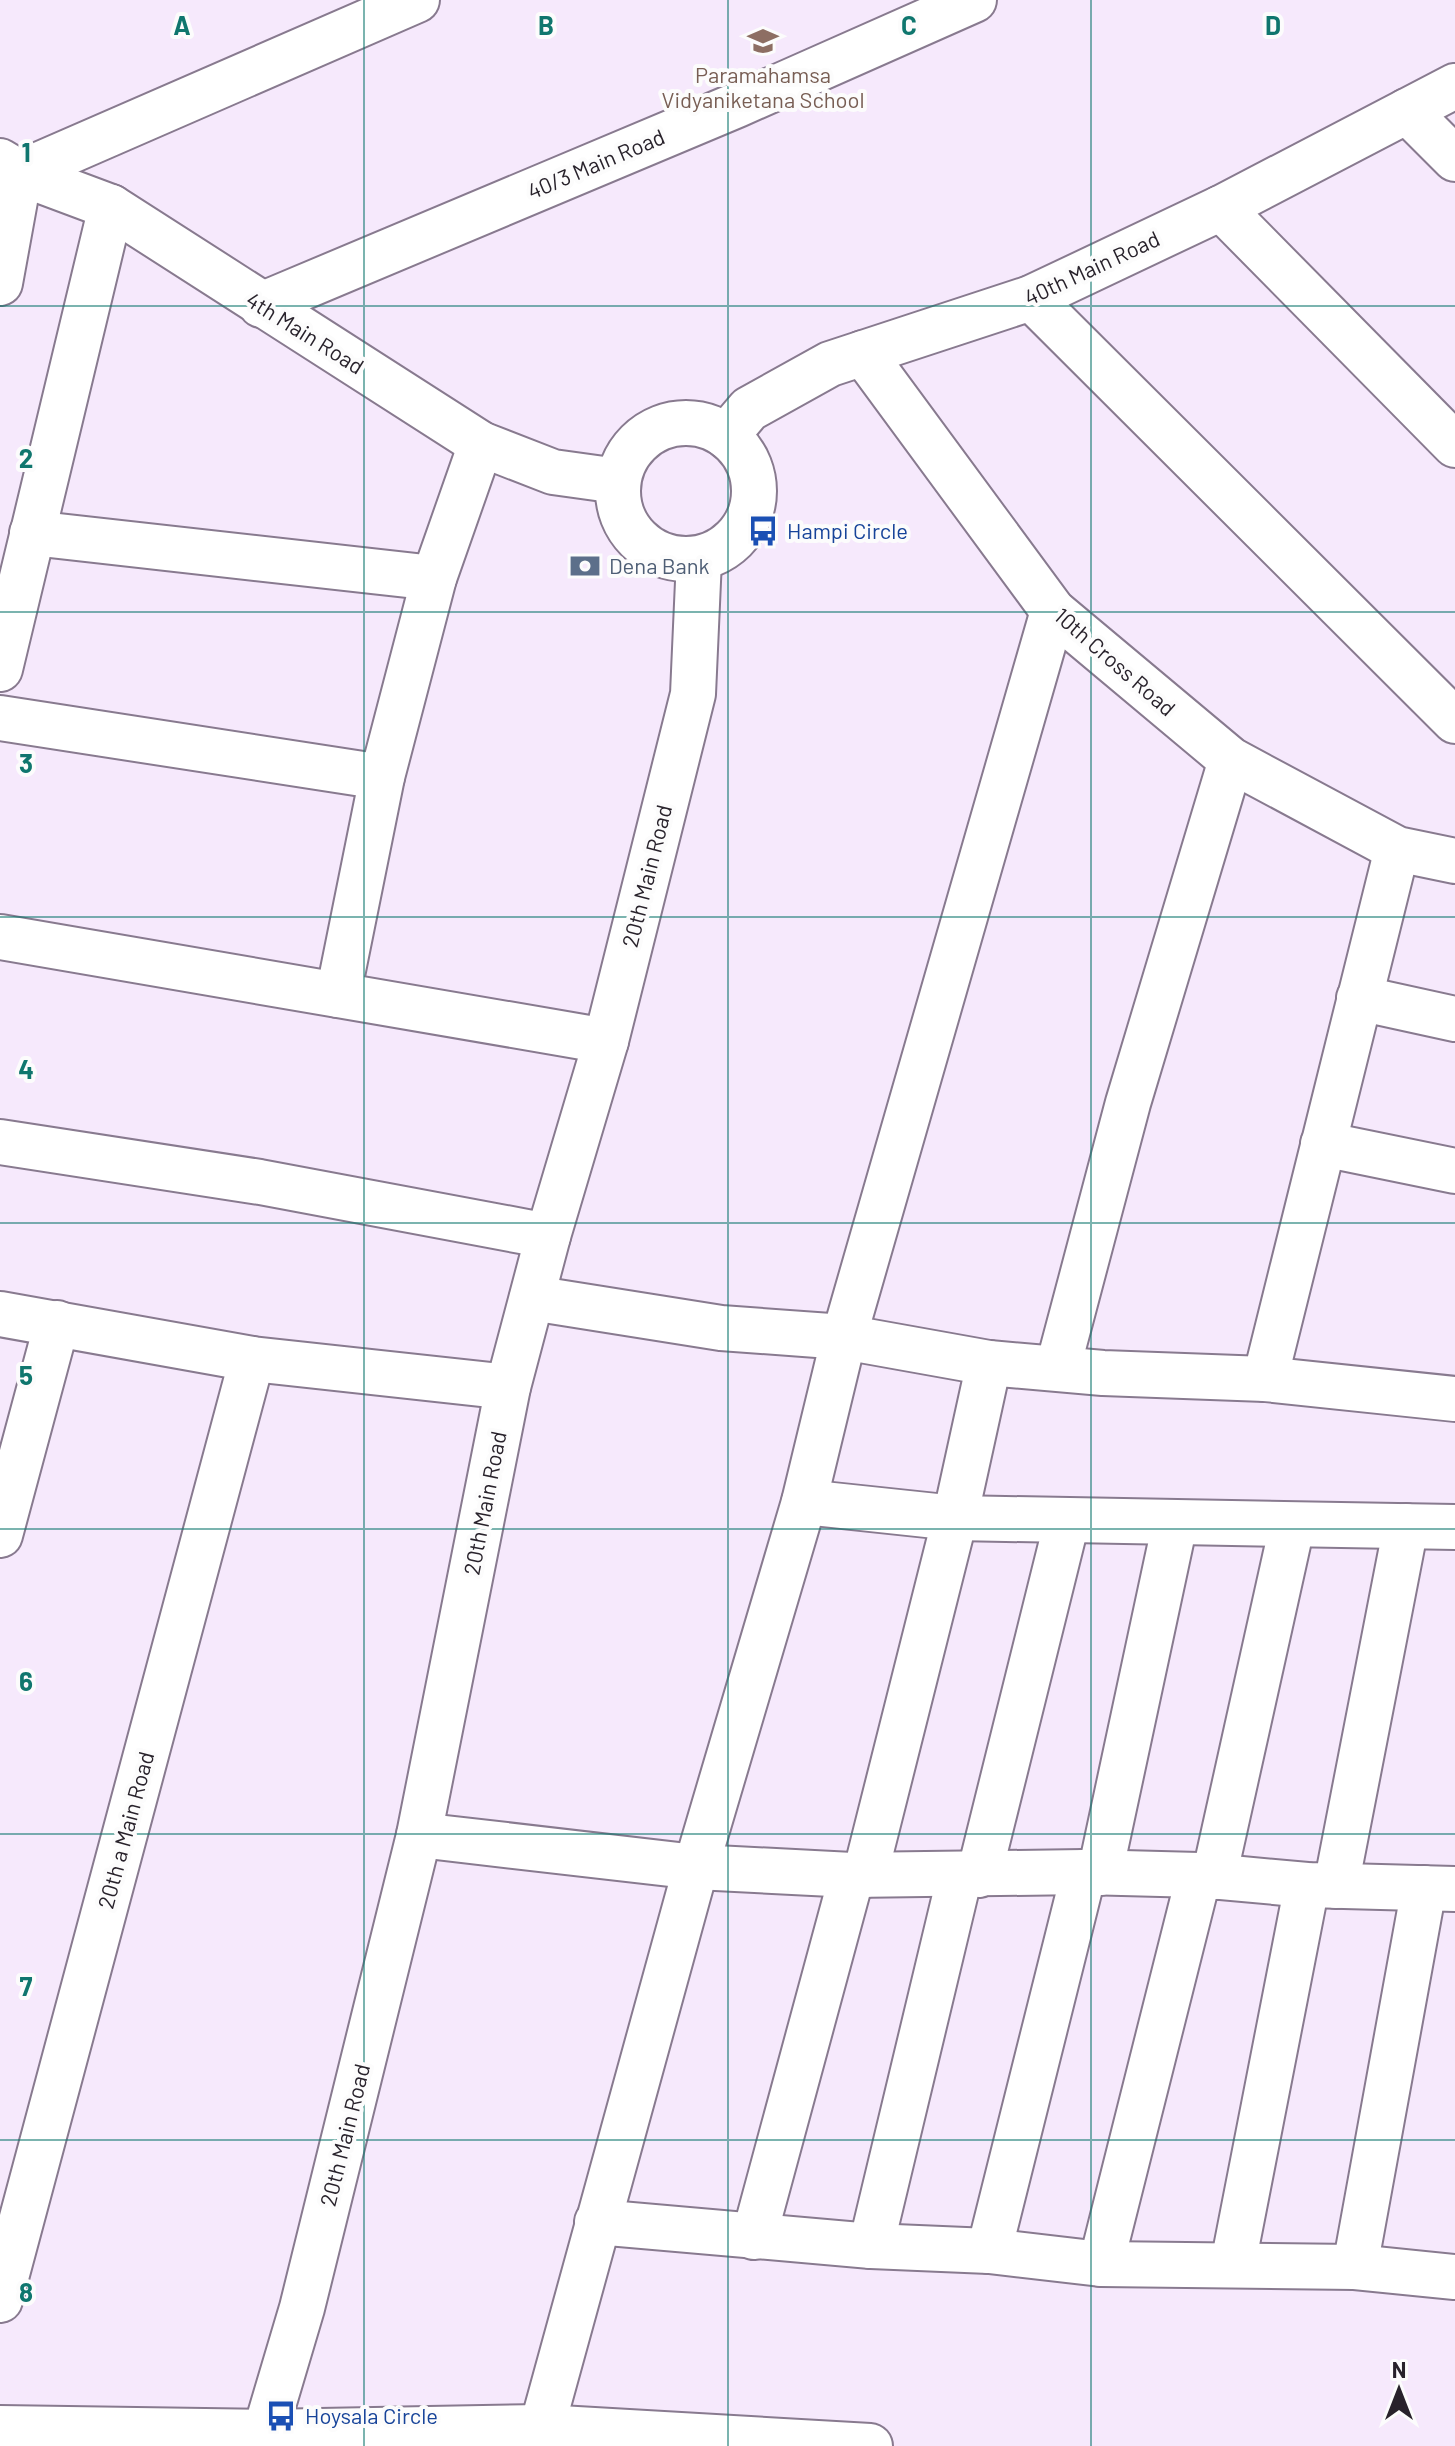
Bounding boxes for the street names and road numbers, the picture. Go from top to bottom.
street label: 40/3 Main Road [523,122,668,204]
street label: 40th Main Road [1020,224,1163,310]
street label: 4th Main Road [242,286,369,379]
street label: 10th Cross Road [1050,602,1181,721]
street label: 20th Main Road [616,802,676,950]
street label: 20th Main Road [457,1429,511,1577]
street label: 20th a Main Road [92,1748,159,1911]
street label: 20th Main Road [314,2061,374,2209]

